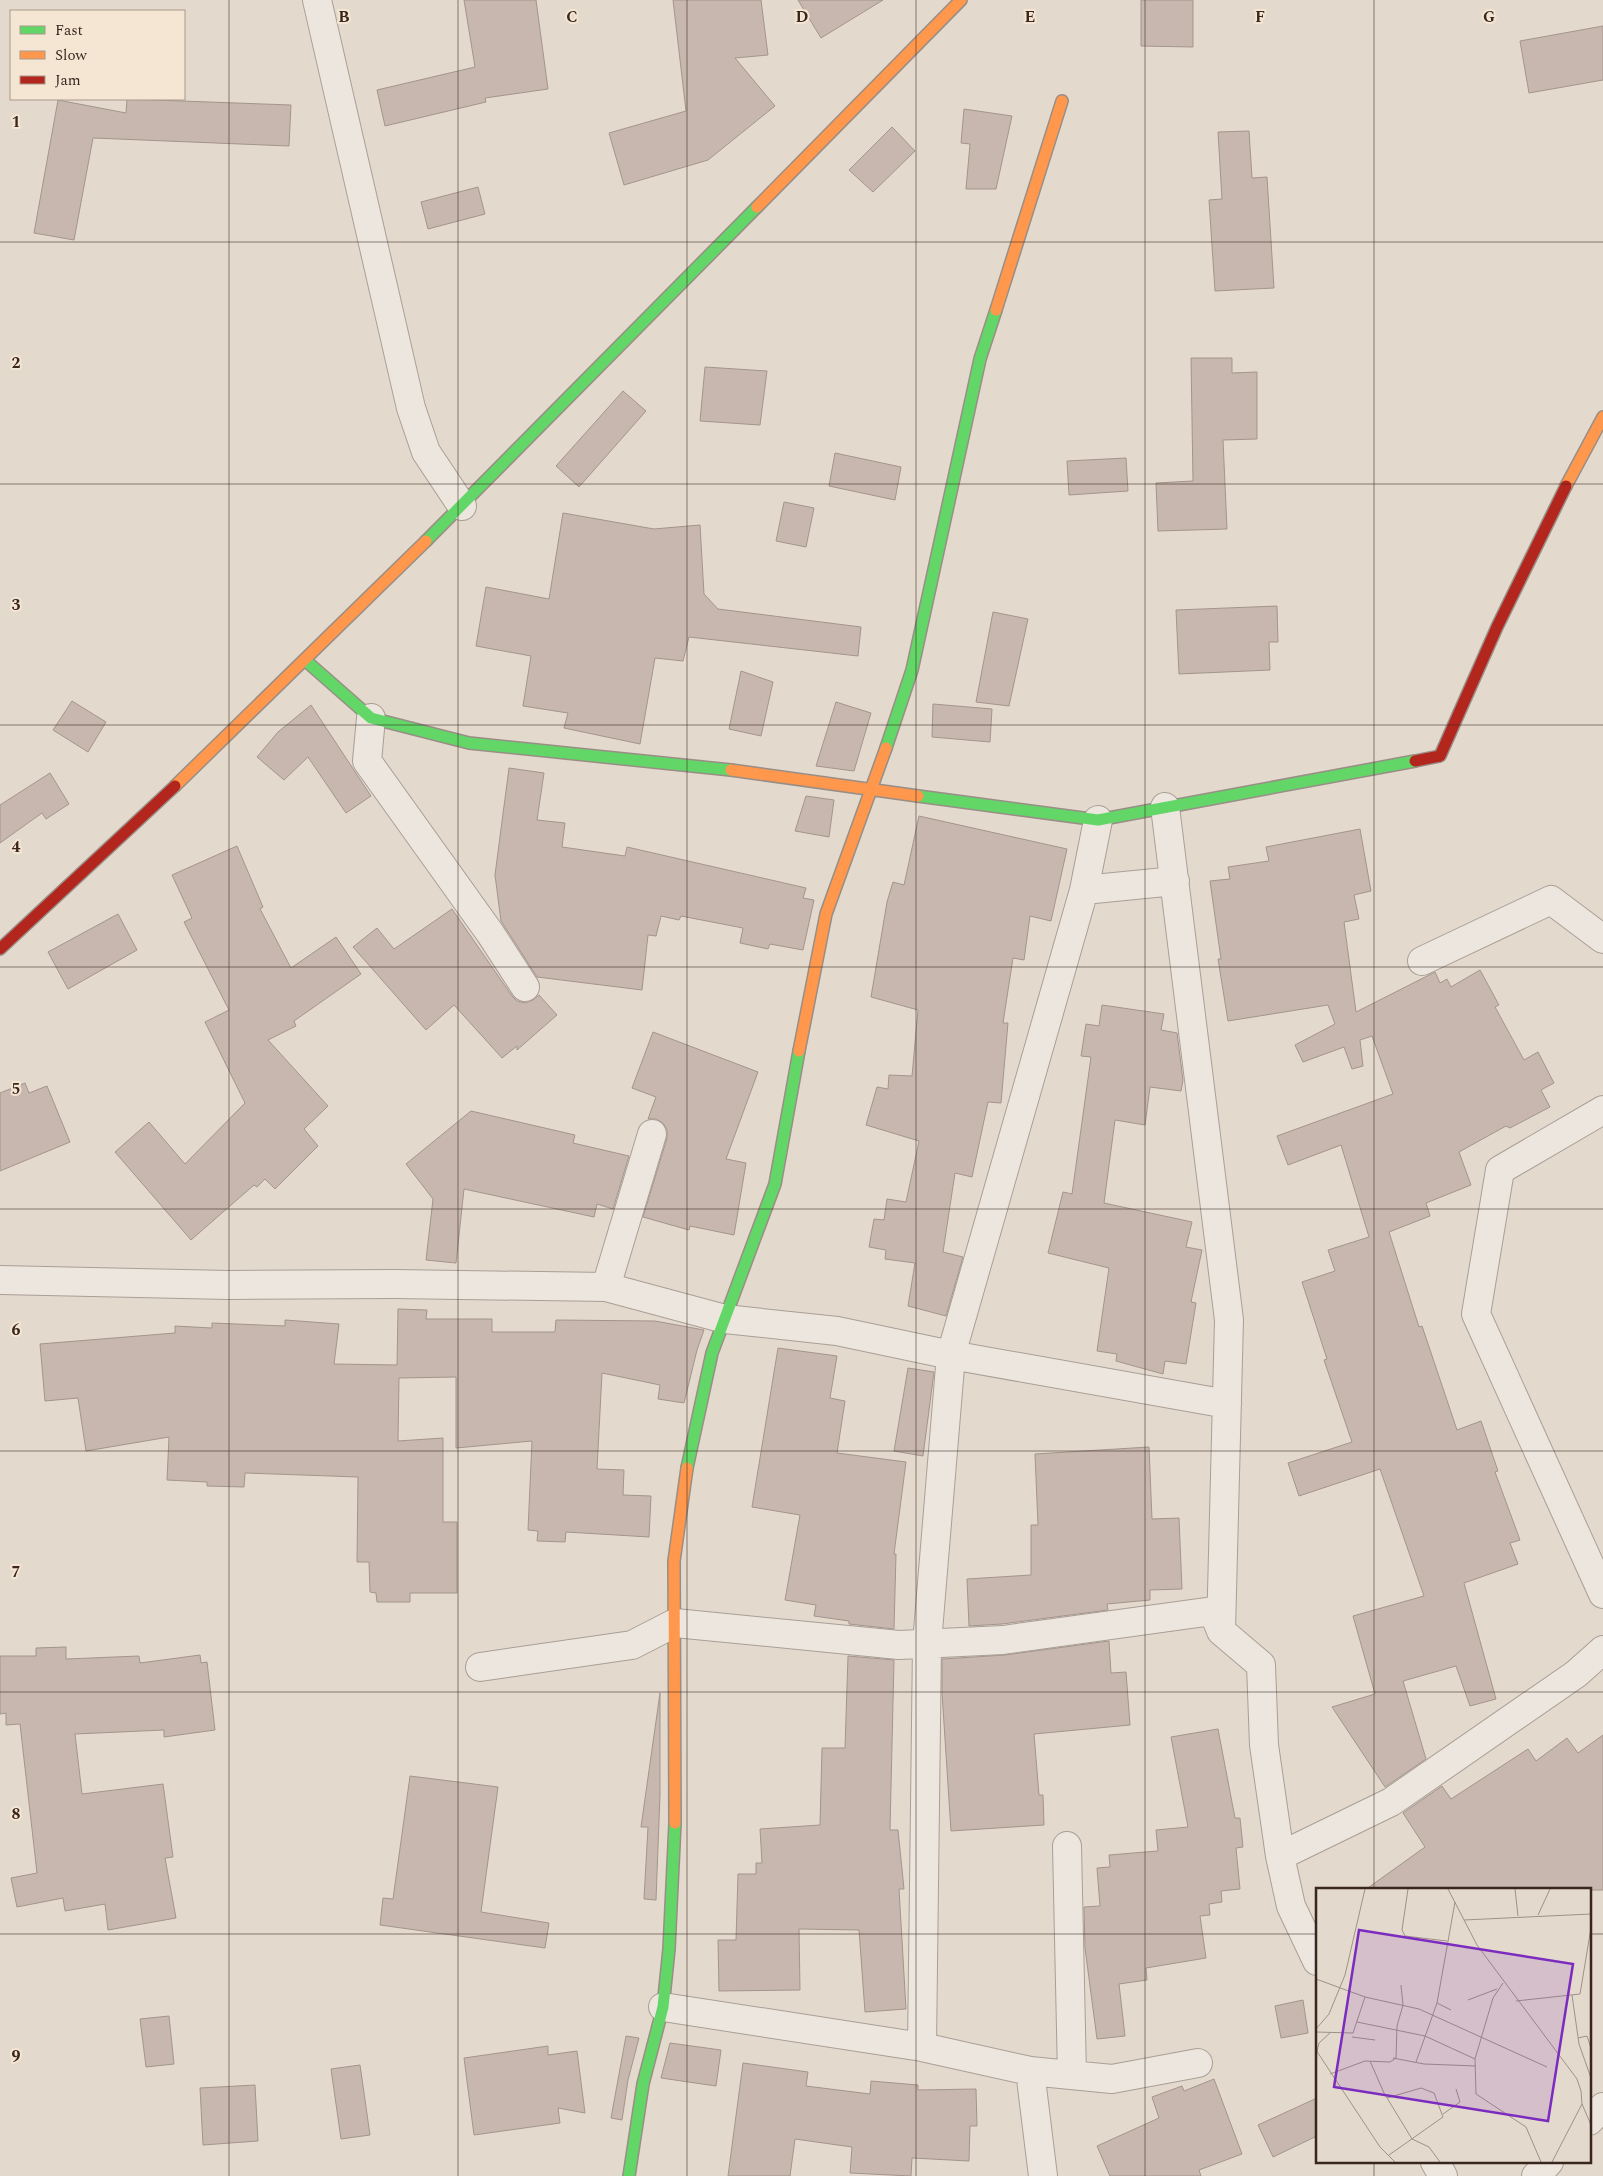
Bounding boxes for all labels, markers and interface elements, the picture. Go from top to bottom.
text: B [338,5,350,29]
text: C [566,5,578,29]
text: D [796,5,809,29]
text: E [1025,5,1035,29]
text: F [1255,5,1265,29]
text: G [1483,5,1495,29]
legend [10,10,185,100]
text: Fast [55,19,83,42]
text: Slow [55,44,87,67]
text: Jam [55,69,81,92]
text: 1 [12,110,20,134]
text: 2 [12,351,21,375]
text: 3 [12,593,21,617]
text: 4 [12,835,21,859]
text: 5 [12,1077,20,1101]
text: 6 [12,1318,21,1342]
text: 7 [12,1560,21,1584]
text: 8 [12,1802,21,1826]
inset map [1316,1888,1590,2164]
text: 9 [12,2044,21,2068]

